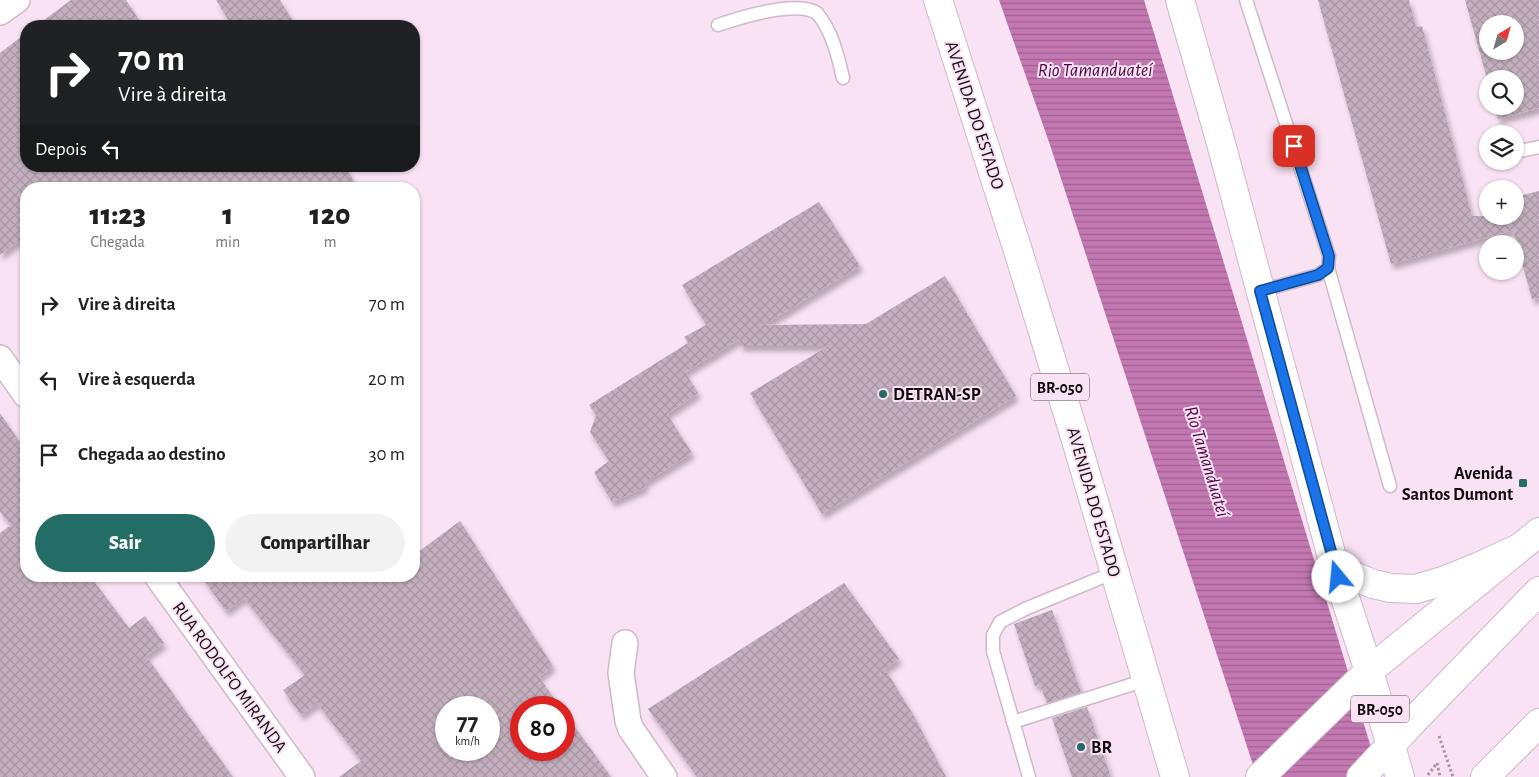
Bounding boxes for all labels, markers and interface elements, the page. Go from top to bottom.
north arrow [1479,15,1524,60]
map controls [1479,15,1524,280]
street label: AVENIDA DO ESTADO [942,39,1007,192]
icon: right [35,40,100,105]
text: 70 m [118,42,185,77]
water label: Rio Tamanduateí [1038,61,1153,80]
button: search [1479,70,1524,115]
text: Vire à direita [118,83,227,105]
pin [1273,125,1315,167]
button: layers [1479,125,1524,170]
icon: arrive [1280,132,1308,160]
icon: left [97,135,125,163]
text: Depois [35,140,87,159]
button: + [1479,180,1524,225]
text: 11:23 [89,200,146,230]
text: 1 [222,200,233,230]
text: 120 [310,200,351,230]
text: Chegada [90,234,145,250]
text: min [215,234,240,250]
text: m [324,234,336,250]
button: − [1479,235,1524,280]
icon: right [35,291,63,319]
text: Vire à direita [78,295,176,314]
text: 70 m [369,295,405,314]
icon: left [35,366,63,394]
text: Vire à esquerda [78,370,195,389]
text: 20 m [368,370,405,389]
road number: BR-050 [1031,374,1089,401]
place label: DETRAN-SP [893,386,981,404]
marker: DETRAN-SP [877,388,889,400]
water label: Rio Tamanduateí [1181,404,1233,520]
street label: AVENIDA DO ESTADO [1063,425,1123,579]
icon: arrive [35,441,63,469]
text: Chegada ao destino [78,445,226,464]
text: 30 m [369,445,405,464]
place label: Avenida Santos Dumont [1402,465,1513,504]
marker: Avenida Santos Dumont [1517,477,1529,489]
button: Sair [35,514,215,572]
button: Compartilhar [225,514,405,572]
position arrow [1311,550,1363,602]
street label: RUA RODOLFO MIRANDA [169,599,290,757]
speed limit sign: 80 [510,696,575,761]
road number: BR-050 [1351,696,1409,722]
text: 77 [457,710,478,735]
text: km/h [455,735,480,747]
place label: BR [1091,739,1112,757]
marker: BR [1075,741,1087,753]

